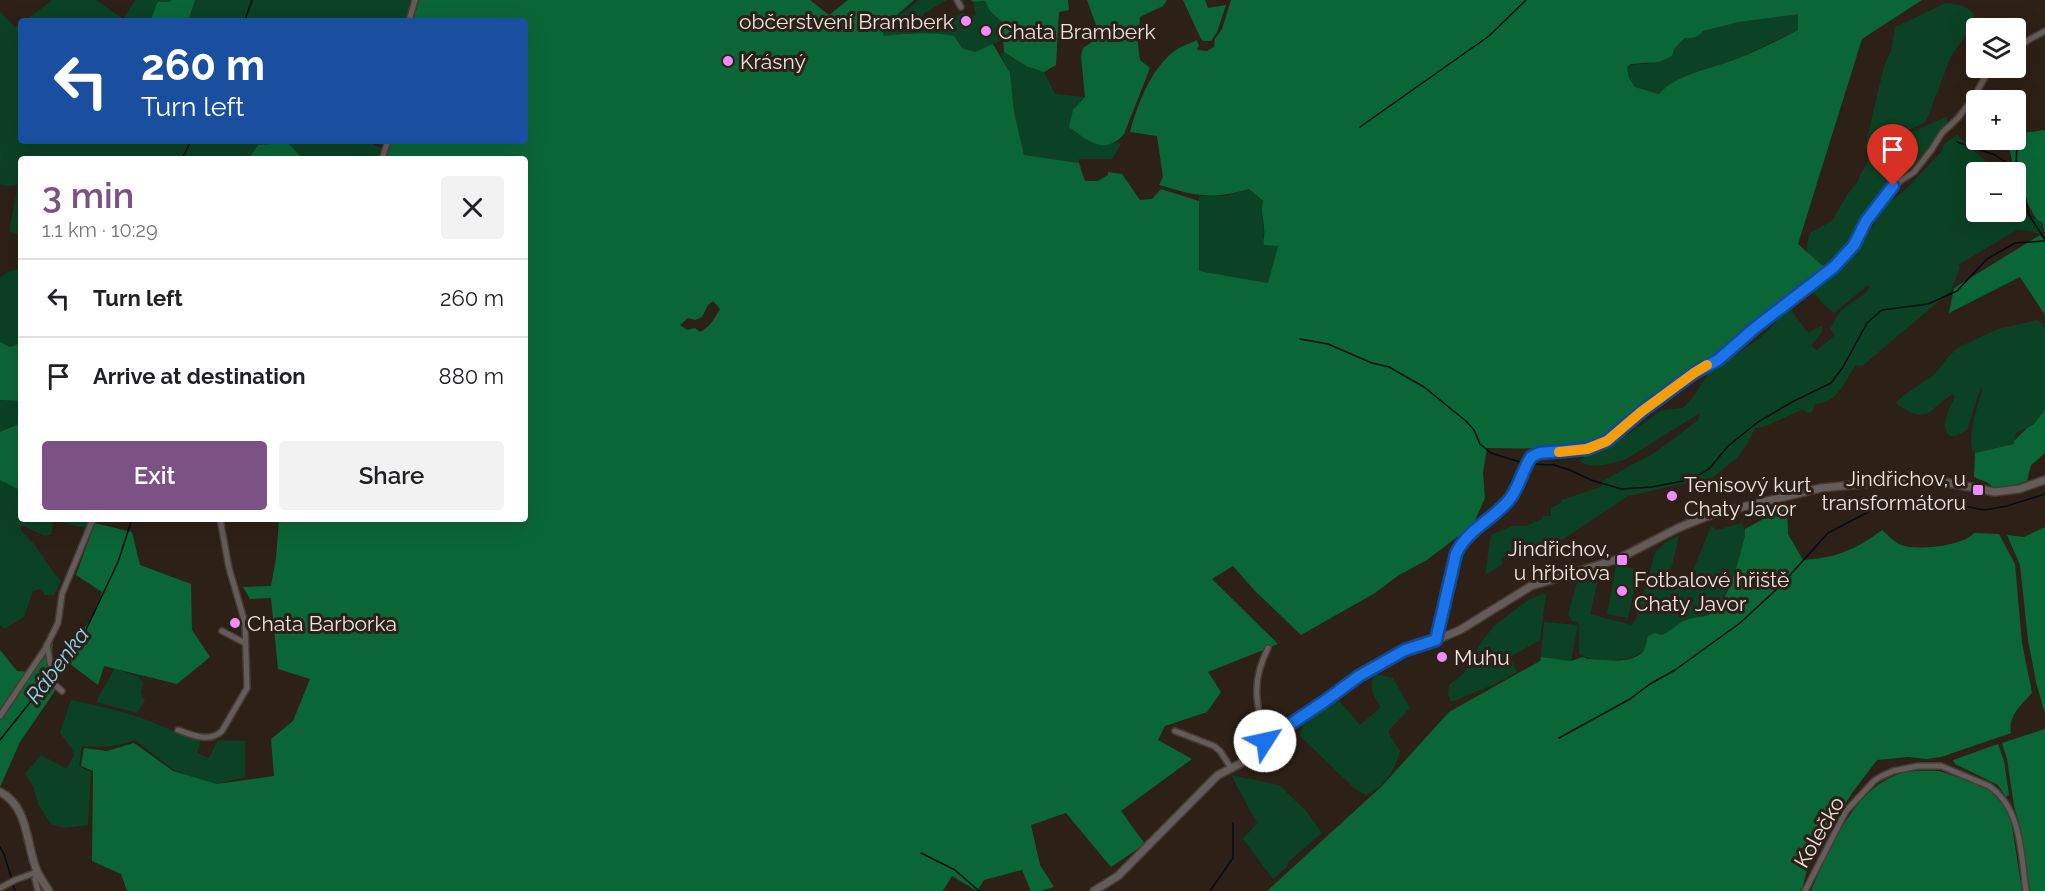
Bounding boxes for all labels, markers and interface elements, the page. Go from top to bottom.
place label: občerstvení Bramberk [739,9,954,34]
marker: občerstvení Bramberk [959,14,973,28]
map controls [1966,18,2026,222]
button: layers [1966,18,2026,78]
place label: Chata Bramberk [998,19,1156,44]
marker: Chata Bramberk [979,24,993,38]
text: 260 m [141,41,265,90]
icon: left [42,42,120,120]
place label: Krásný [740,49,806,74]
marker: Krásný [721,54,735,68]
button: + [1966,90,2026,150]
text: Turn left [141,91,244,122]
pin [1867,124,1918,186]
icon: arrive [1876,133,1909,166]
button: − [1966,162,2026,222]
text: 3 min [42,174,134,216]
button: close [441,176,504,239]
text: 1.1 km · 10:29 [42,218,158,242]
icon: left [42,282,75,315]
text: Turn left [93,285,183,311]
text: 260 m [440,285,504,311]
icon: arrive [42,360,75,393]
text: Arrive at destination [93,363,306,389]
text: 880 m [439,363,504,389]
button: Exit [42,441,267,510]
button: Share [279,441,504,510]
place label: Jindřichov, u transformátoru [1821,466,1966,515]
place label: Tenisový kurt Chaty Javor [1684,472,1811,521]
marker: Jindřichov, u transformátoru [1971,483,1985,497]
marker: Tenisový kurt Chaty Javor [1665,489,1679,503]
place label: Jindřichov, u hřbitova [1508,536,1610,585]
marker: Jindřichov, u hřbitova [1615,553,1629,567]
place label: Fotbalové hřiště Chaty Javor [1634,567,1789,616]
marker: Fotbalové hřiště Chaty Javor [1615,584,1629,598]
place label: Chata Barborka [247,611,397,636]
marker: Chata Barborka [228,616,242,630]
water label: Rábenka [20,622,94,708]
place label: Muhu [1454,645,1510,670]
marker: Muhu [1435,650,1449,664]
position arrow [1233,709,1297,773]
street label: Kolečko [1789,792,1849,872]

